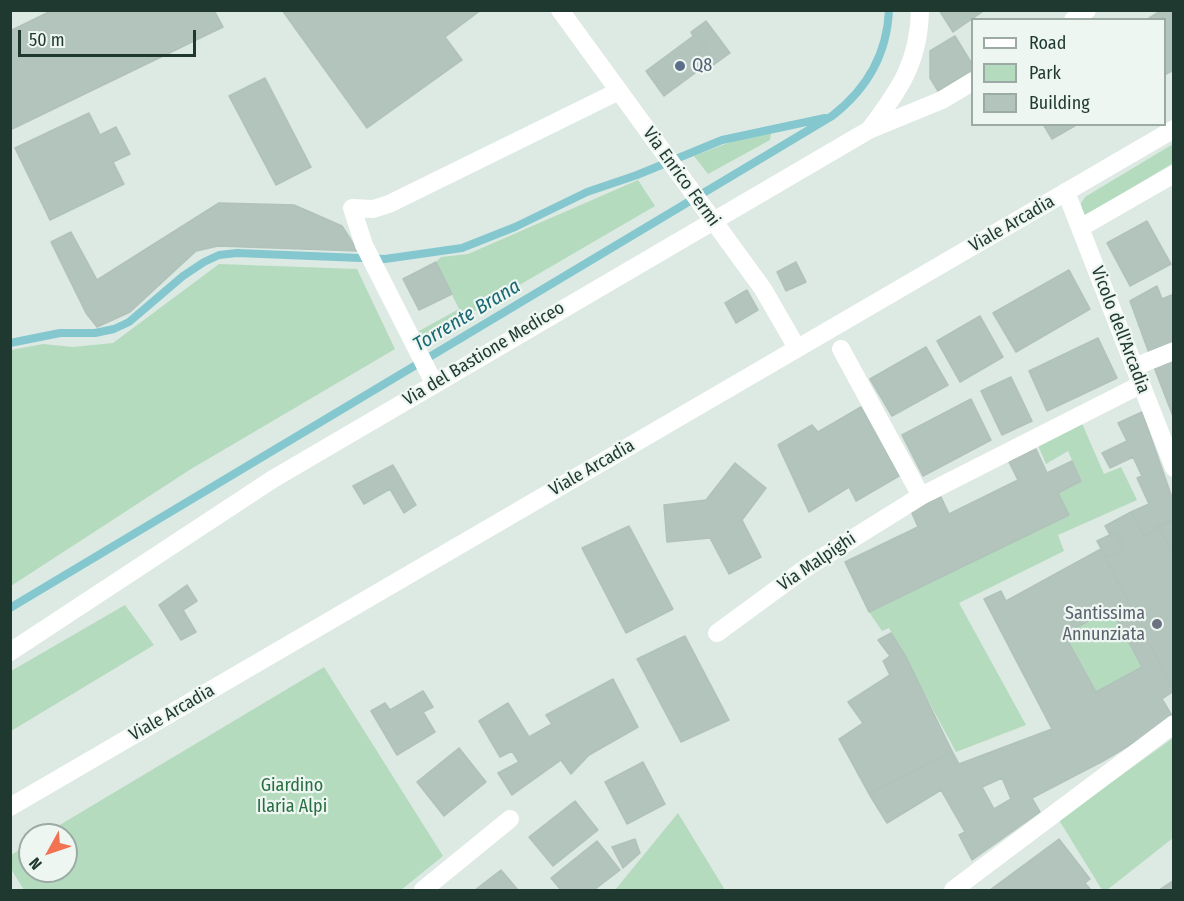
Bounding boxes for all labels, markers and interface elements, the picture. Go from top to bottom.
scale bar [21,18,200,56]
legend [971,18,1166,126]
text: 50 m [29,29,65,51]
text: Road [1029,32,1066,54]
place label: Q8 [692,55,712,77]
marker: Q8 [673,59,687,73]
text: Park [1029,62,1061,84]
text: Building [1029,92,1090,114]
street label: Via Enrico Fermi [638,123,724,231]
street label: Viale Arcadia [966,191,1058,257]
street label: Vicolo dell'Arcadia [1086,263,1154,397]
water label: Torrente Brana [409,275,525,357]
street label: Via del Bastione Mediceo [399,297,569,411]
street label: Viale Arcadia [546,435,638,501]
street label: Via Malpighi [774,528,860,596]
place label: Santissima Annunziata [1063,603,1145,646]
marker: Santissima Annunziata [1150,617,1164,631]
street label: Viale Arcadia [126,680,218,746]
park label: Giardino Ilaria Alpi [257,775,327,818]
north arrow [18,823,78,883]
text: N [25,854,46,873]

